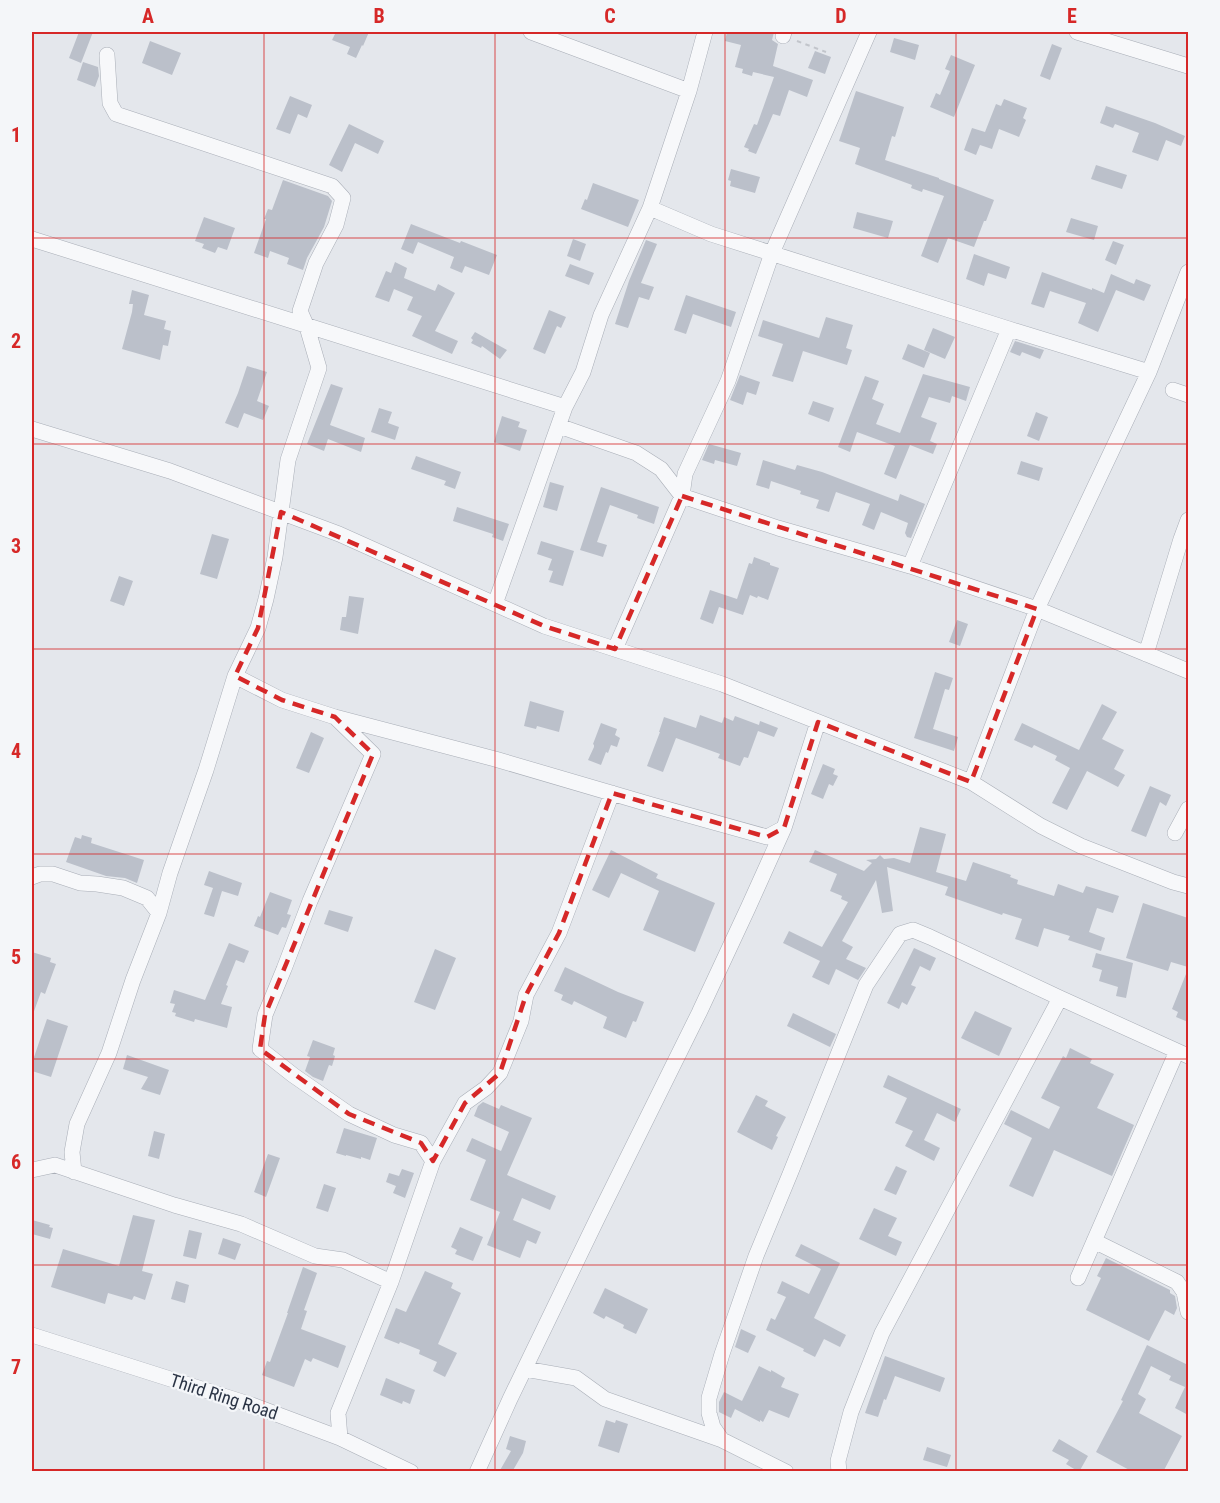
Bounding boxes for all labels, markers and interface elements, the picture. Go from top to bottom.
text: A [142,4,154,28]
text: B [373,4,385,28]
text: C [604,4,616,28]
text: D [835,4,847,28]
text: E [1067,4,1077,28]
text: 1 [11,123,21,147]
text: 2 [11,329,21,353]
text: 3 [11,534,21,558]
text: 4 [11,739,21,763]
text: 5 [11,945,21,969]
text: 6 [11,1150,21,1174]
text: 7 [11,1355,21,1379]
street label: Third Ring Road [168,1369,281,1424]

